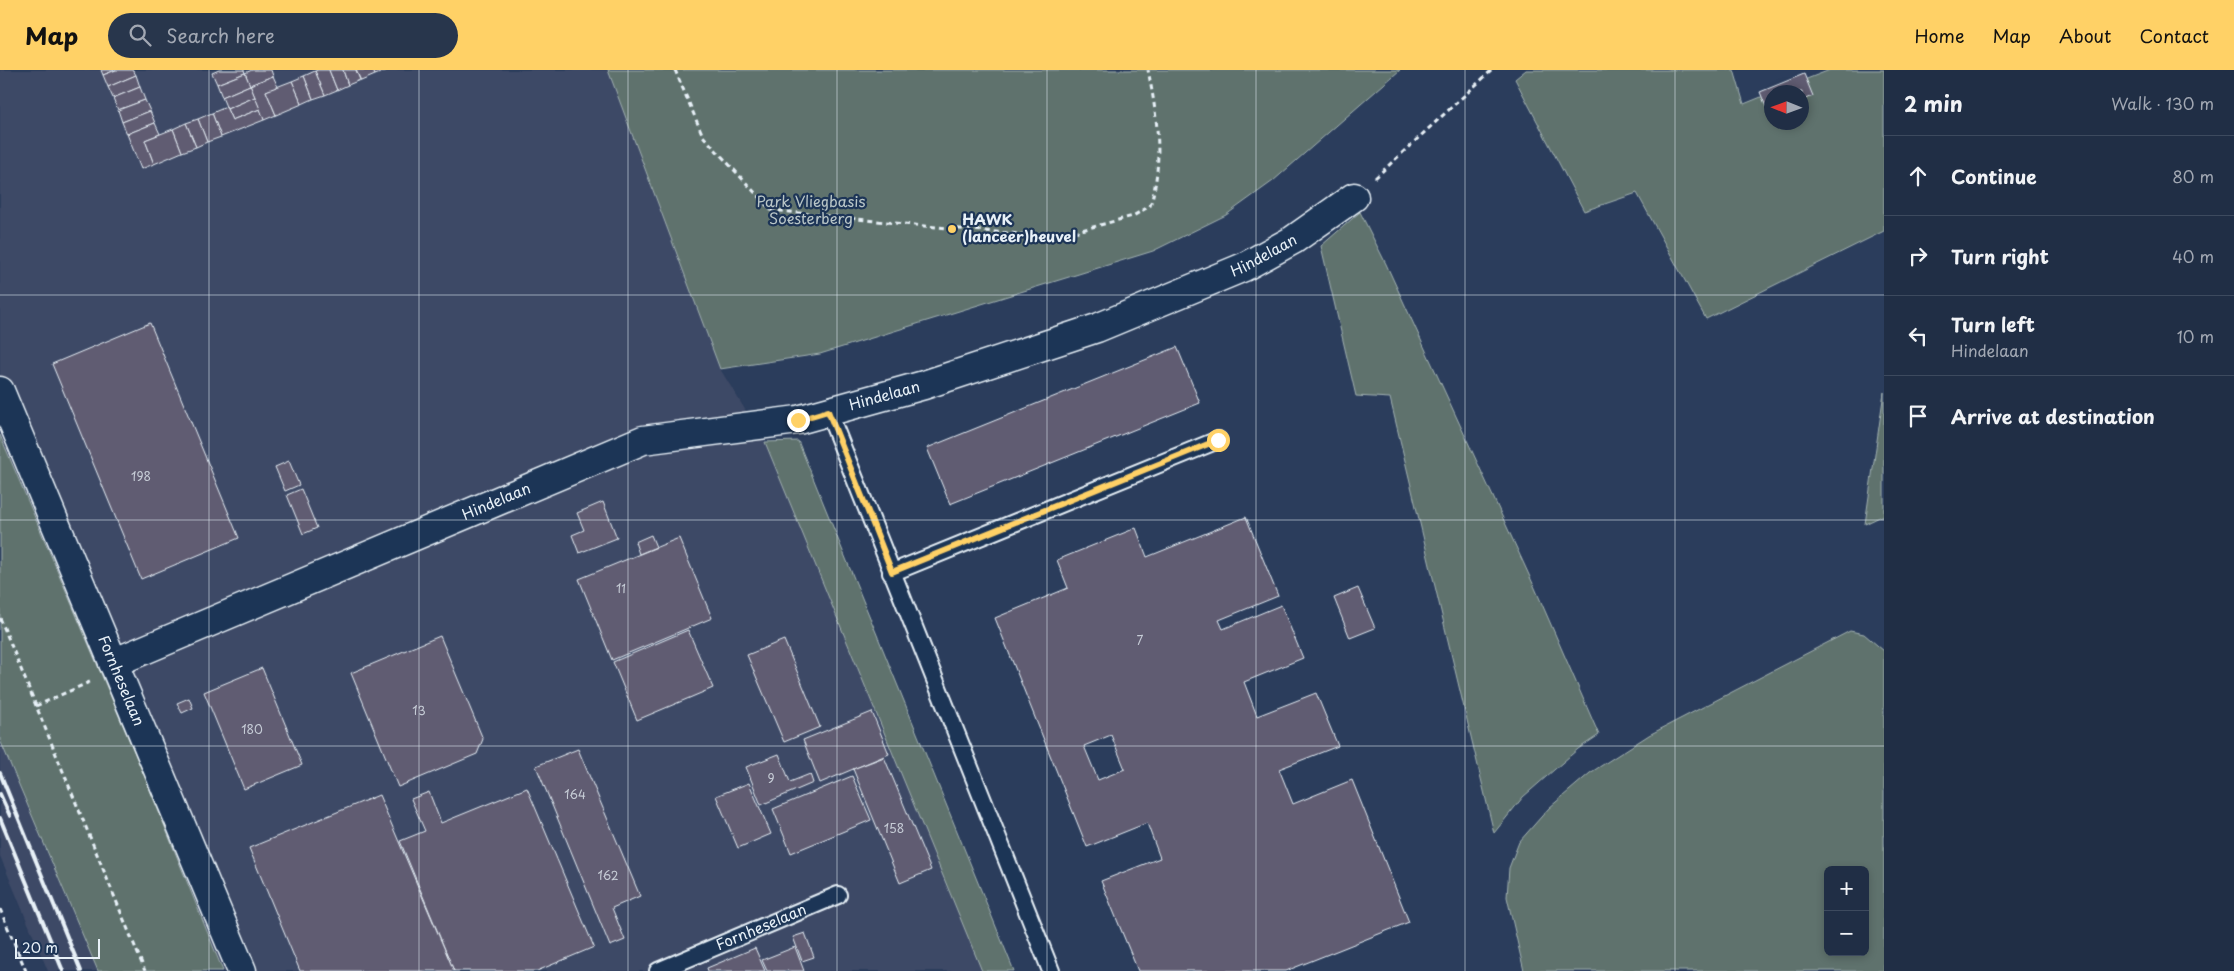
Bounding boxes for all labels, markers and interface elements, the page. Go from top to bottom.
search box [108,13,458,58]
text: Map [25,17,78,53]
icon: search [126,21,154,49]
text: Search here [166,21,275,49]
text: Home [1914,22,1964,49]
text: Map [1992,22,2031,49]
text: About [2059,22,2111,49]
text: Contact [2139,22,2209,49]
north arrow [1764,85,1809,130]
text: 2 min [1904,87,1963,119]
text: Walk · 130 m [2111,91,2214,115]
icon: ahead [1904,162,1932,190]
text: Continue [1951,162,2037,190]
text: 80 m [2172,164,2214,188]
park label: Park Vliegbasis Soesterberg [757,189,866,229]
place label: HAWK (lanceer)heuvel [962,207,1076,247]
marker: HAWK (lanceer)heuvel [946,223,958,235]
street label: Hindelaan [1226,227,1301,282]
icon: right [1904,242,1932,270]
text: Turn right [1951,242,2049,270]
text: 40 m [2172,244,2214,268]
text: Turn left [1951,310,2035,338]
icon: left [1904,322,1932,350]
text: 10 m [2177,324,2214,348]
text: Hindelaan [1951,338,2029,362]
street label: Hindelaan [846,374,922,415]
icon: arrive [1904,402,1932,430]
text: Arrive at destination [1951,402,2155,430]
route end [787,409,810,432]
route start [1207,429,1230,452]
house number: 198 [131,467,151,485]
street label: Hindelaan [458,476,534,525]
house number: 11 [616,579,626,597]
street label: Fornheselaan [93,631,151,729]
house number: 7 [1137,631,1144,649]
house number: 13 [412,701,426,719]
house number: 180 [241,720,263,738]
house number: 9 [767,769,775,787]
house number: 164 [564,785,586,803]
house number: 158 [884,819,904,837]
house number: 162 [597,866,619,884]
map controls [1824,866,1869,956]
button: + [1824,866,1869,911]
street label: Fornheselaan [712,897,809,955]
button: − [1824,911,1869,956]
scale bar [15,936,100,959]
text: 20 m [22,937,58,958]

